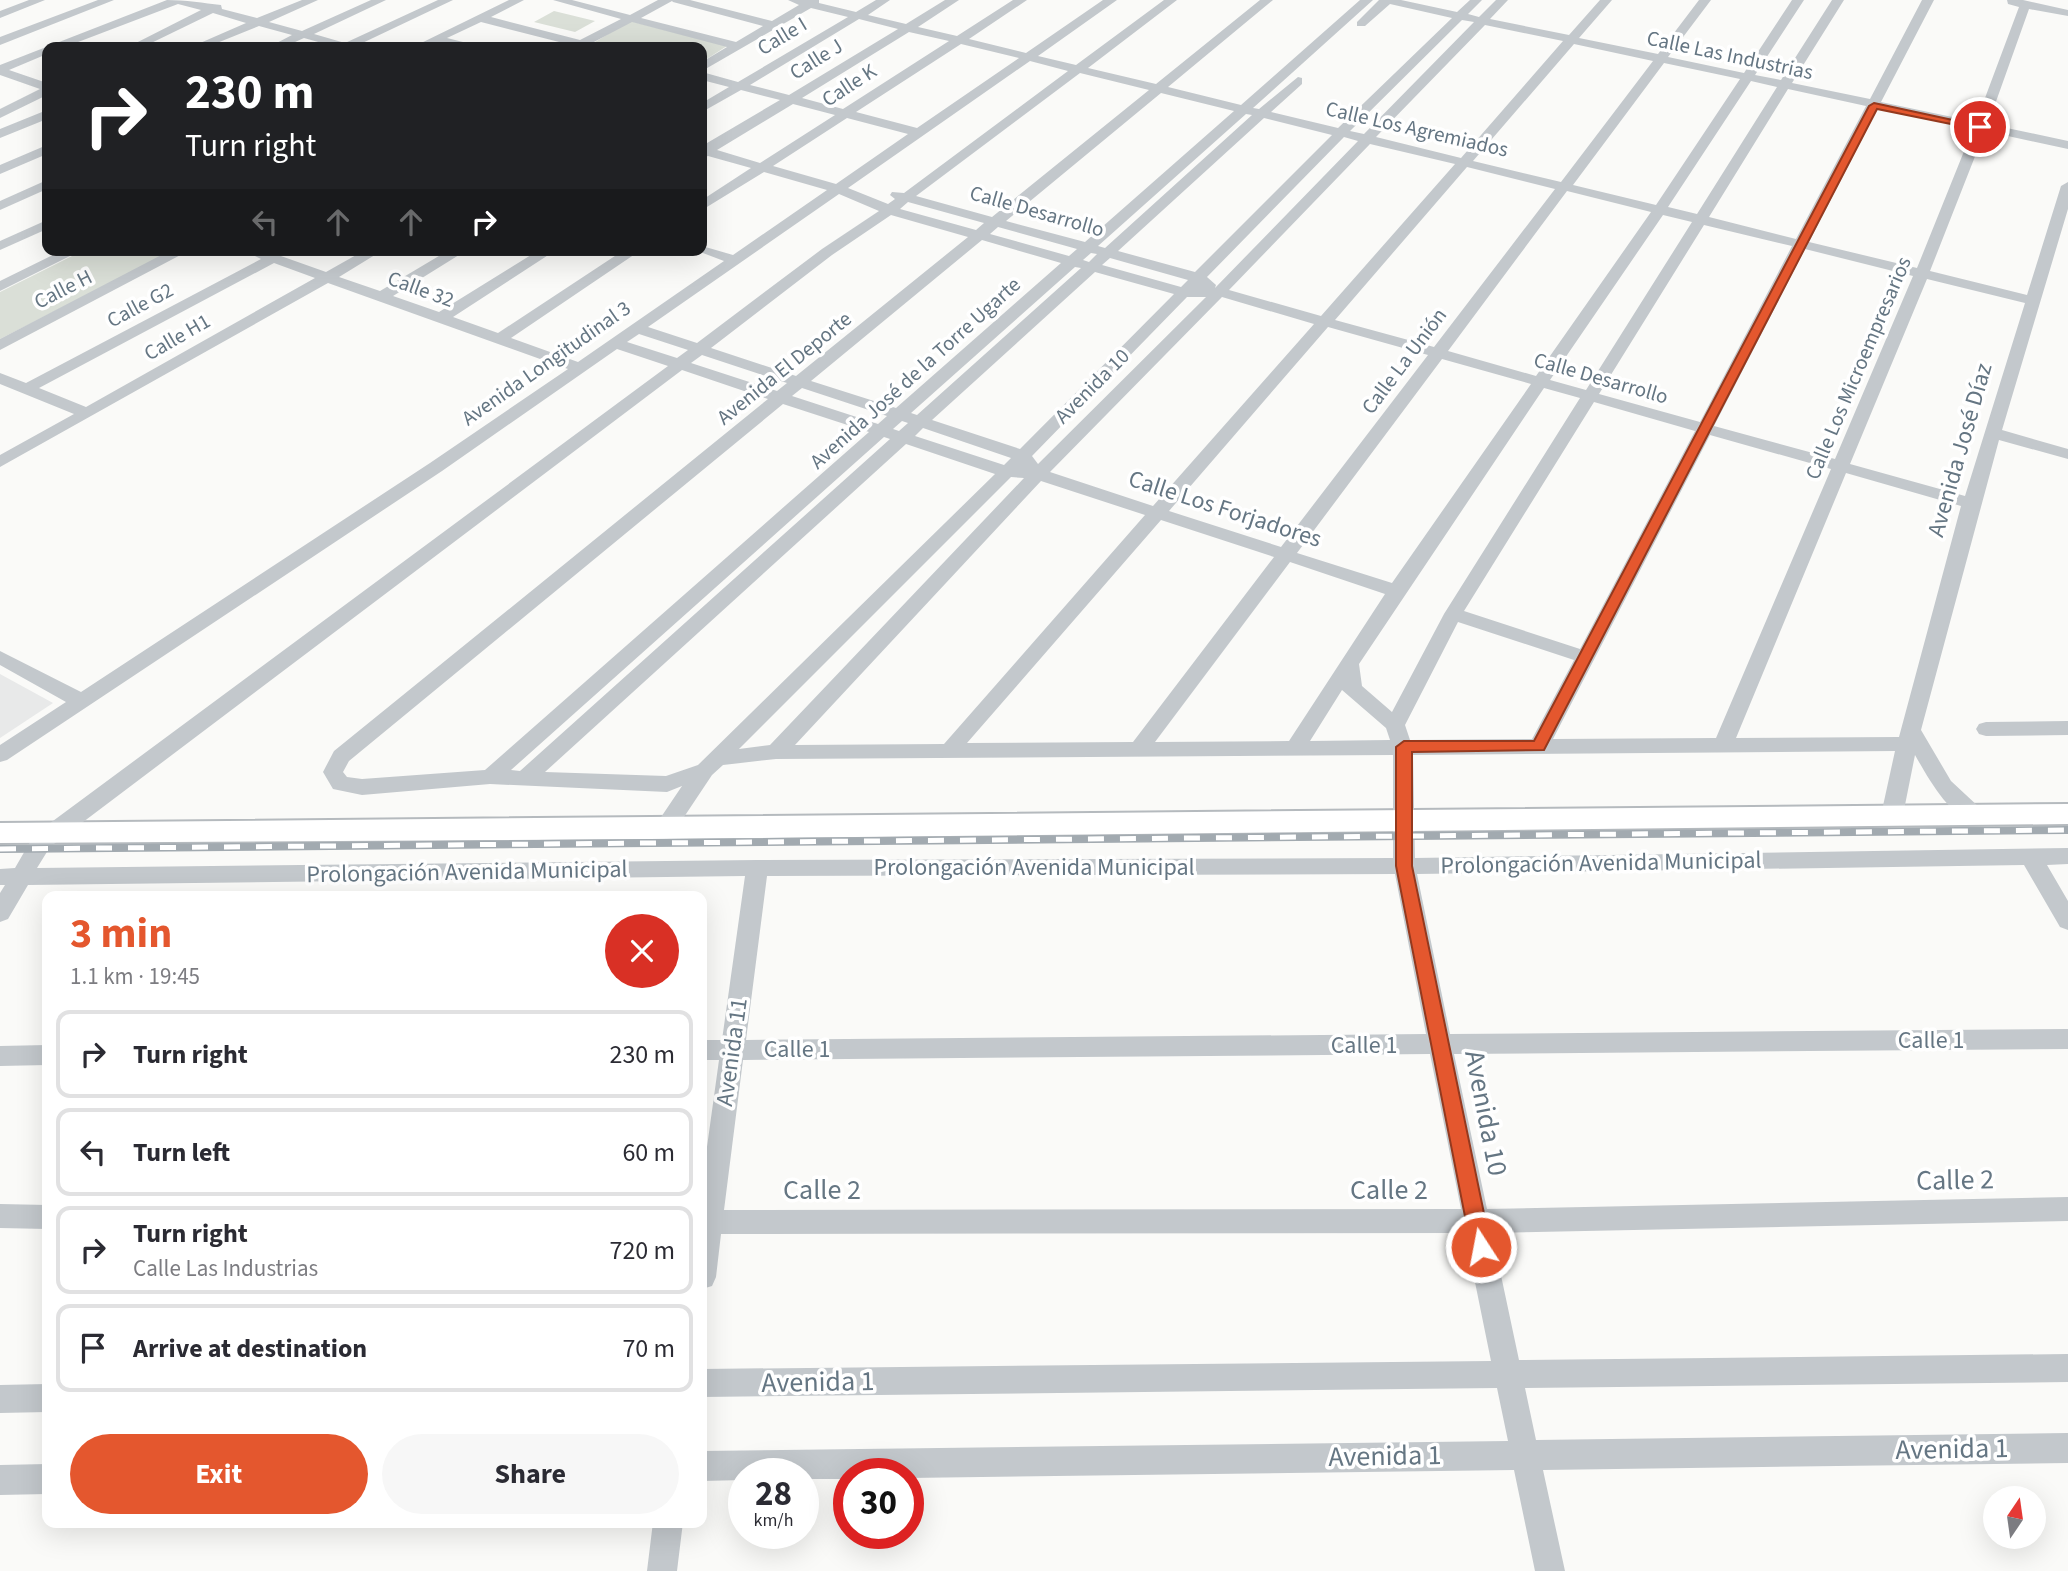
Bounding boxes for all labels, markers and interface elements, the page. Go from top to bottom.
street label: Calle I [751,9,813,63]
street label: Calle Las Industrias [1644,23,1816,87]
street label: Calle J [783,31,849,87]
street label: Calle K [816,56,883,114]
text: 230 m [185,58,314,128]
icon: right [70,70,161,161]
street label: Calle Los Agremiados [1323,93,1511,165]
pin [1950,97,2010,157]
icon: arrive [1961,108,1999,146]
text: Turn right [185,123,316,169]
street label: Calle Desarrollo [966,177,1108,245]
icon: left [246,203,284,241]
icon: ahead [319,203,357,241]
icon: ahead [392,203,430,241]
icon: right [465,203,503,241]
street label: Calle Los Microempresarios [1797,252,1919,484]
street label: Calle H [29,262,97,316]
street label: Calle 32 [384,263,458,315]
street label: Avenida José de la Torre Ugarte [803,270,1027,476]
street label: Calle G2 [101,275,179,335]
street label: Avenida Longitudinal 3 [455,293,637,433]
street label: Calle La Unión [1354,302,1454,420]
street label: Avenida El Deporte [710,304,858,432]
street label: Calle H1 [138,306,216,368]
street label: Avenida 10 [1048,342,1136,430]
street label: Calle Desarrollo [1530,344,1672,412]
street label: Avenida José Díaz [1918,359,2002,541]
street label: Calle Los Forjadores [1124,461,1326,557]
street label: Prolongación Avenida Municipal [1440,843,1762,883]
street label: Prolongación Avenida Municipal [873,850,1195,885]
street label: Prolongación Avenida Municipal [306,852,628,892]
text: 3 min [70,904,172,964]
button: close [605,914,679,988]
text: 1.1 km · 19:45 [70,960,200,993]
street label: Avenida 11 [707,996,757,1108]
street label: Calle 1 [1898,1023,1964,1058]
street label: Calle 1 [1331,1028,1397,1063]
street label: Calle 1 [764,1032,830,1067]
icon: right [74,1035,112,1073]
text: Turn right [133,1036,248,1073]
text: 230 m [609,1036,675,1073]
street label: Avenida 10 [1454,1047,1518,1179]
icon: left [74,1133,112,1171]
text: Turn left [133,1134,230,1171]
text: 60 m [622,1134,675,1171]
street label: Calle 2 [1916,1159,1994,1201]
street label: Calle 2 [783,1170,861,1210]
street label: Calle 2 [1350,1170,1428,1210]
position arrow [1444,1210,1518,1284]
text: Turn right [133,1215,248,1252]
icon: right [74,1231,112,1269]
text: 720 m [609,1232,675,1269]
text: Calle Las Industrias [133,1252,318,1285]
icon: arrive [74,1329,112,1367]
text: Arrive at destination [133,1330,367,1367]
text: 70 m [622,1330,675,1367]
street label: Avenida 1 [761,1361,875,1403]
street label: Avenida 1 [1895,1428,2009,1470]
button: Exit [70,1434,368,1514]
button: Share [382,1434,679,1514]
street label: Avenida 1 [1328,1435,1442,1477]
speed limit sign: 30 [833,1458,924,1549]
text: 28 [755,1469,792,1519]
north arrow [1983,1486,2046,1549]
map controls [1983,1486,2046,1549]
text: km/h [754,1508,793,1533]

